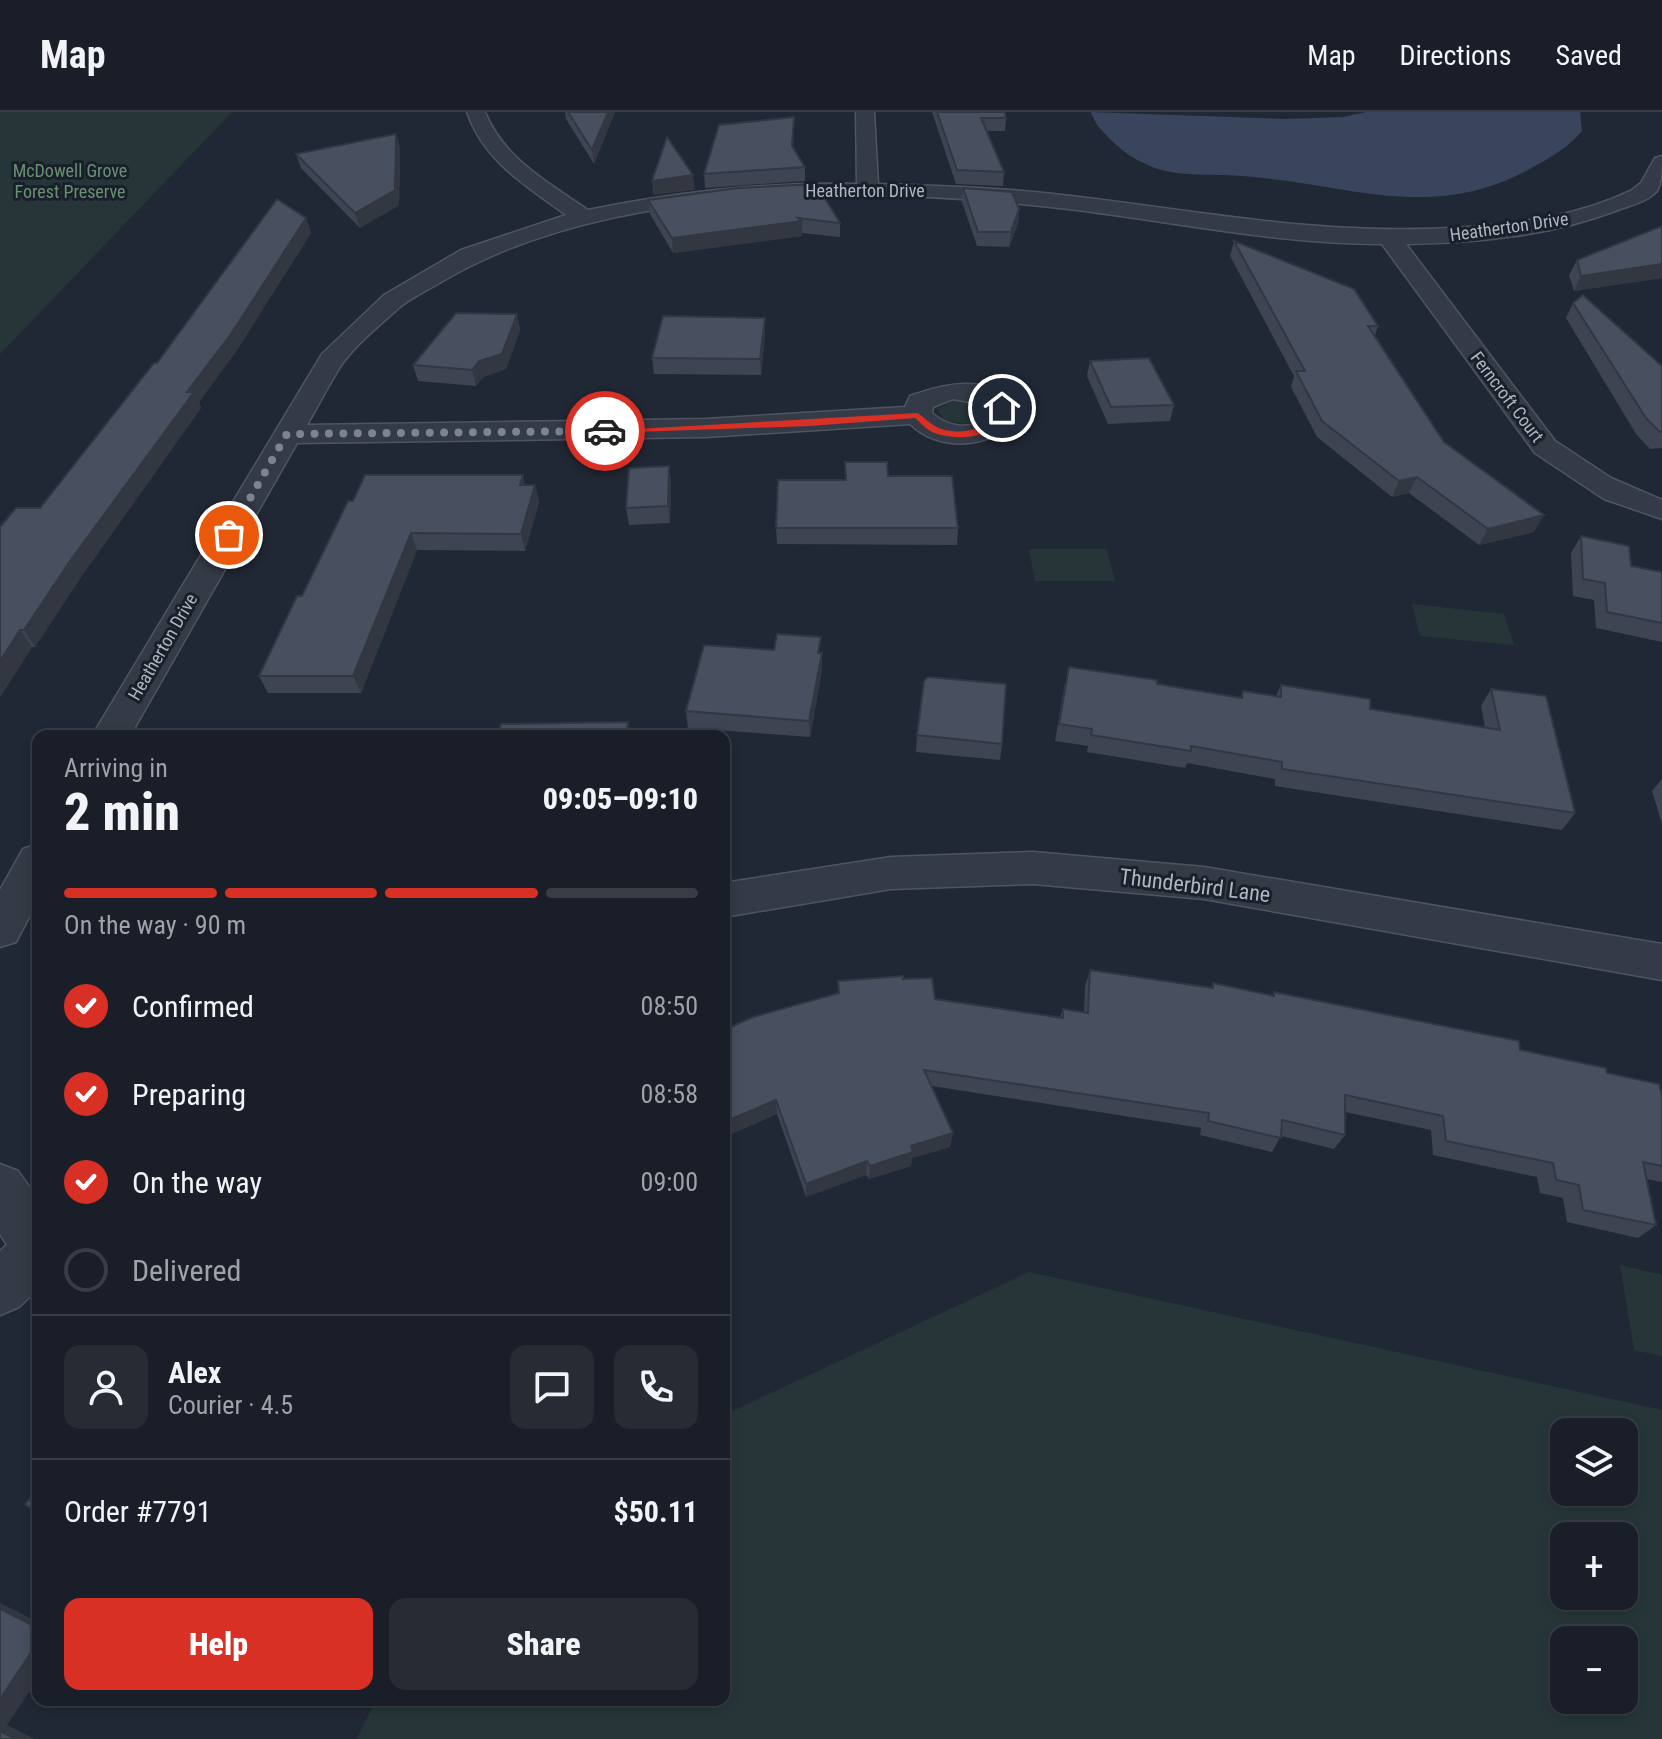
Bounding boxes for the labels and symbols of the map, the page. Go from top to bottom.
park label: McDowell Grove Forest Preserve [13,160,127,202]
street label: Heatherton Drive [805,180,925,201]
street label: Heatherton Drive [1448,208,1570,245]
street label: Ferncroft Court [1466,347,1548,446]
pin [968,374,1036,442]
courier [565,391,645,471]
pin [195,501,263,569]
street label: Heatherton Drive [124,590,202,704]
street label: Thunderbird Lane [1118,864,1272,907]

